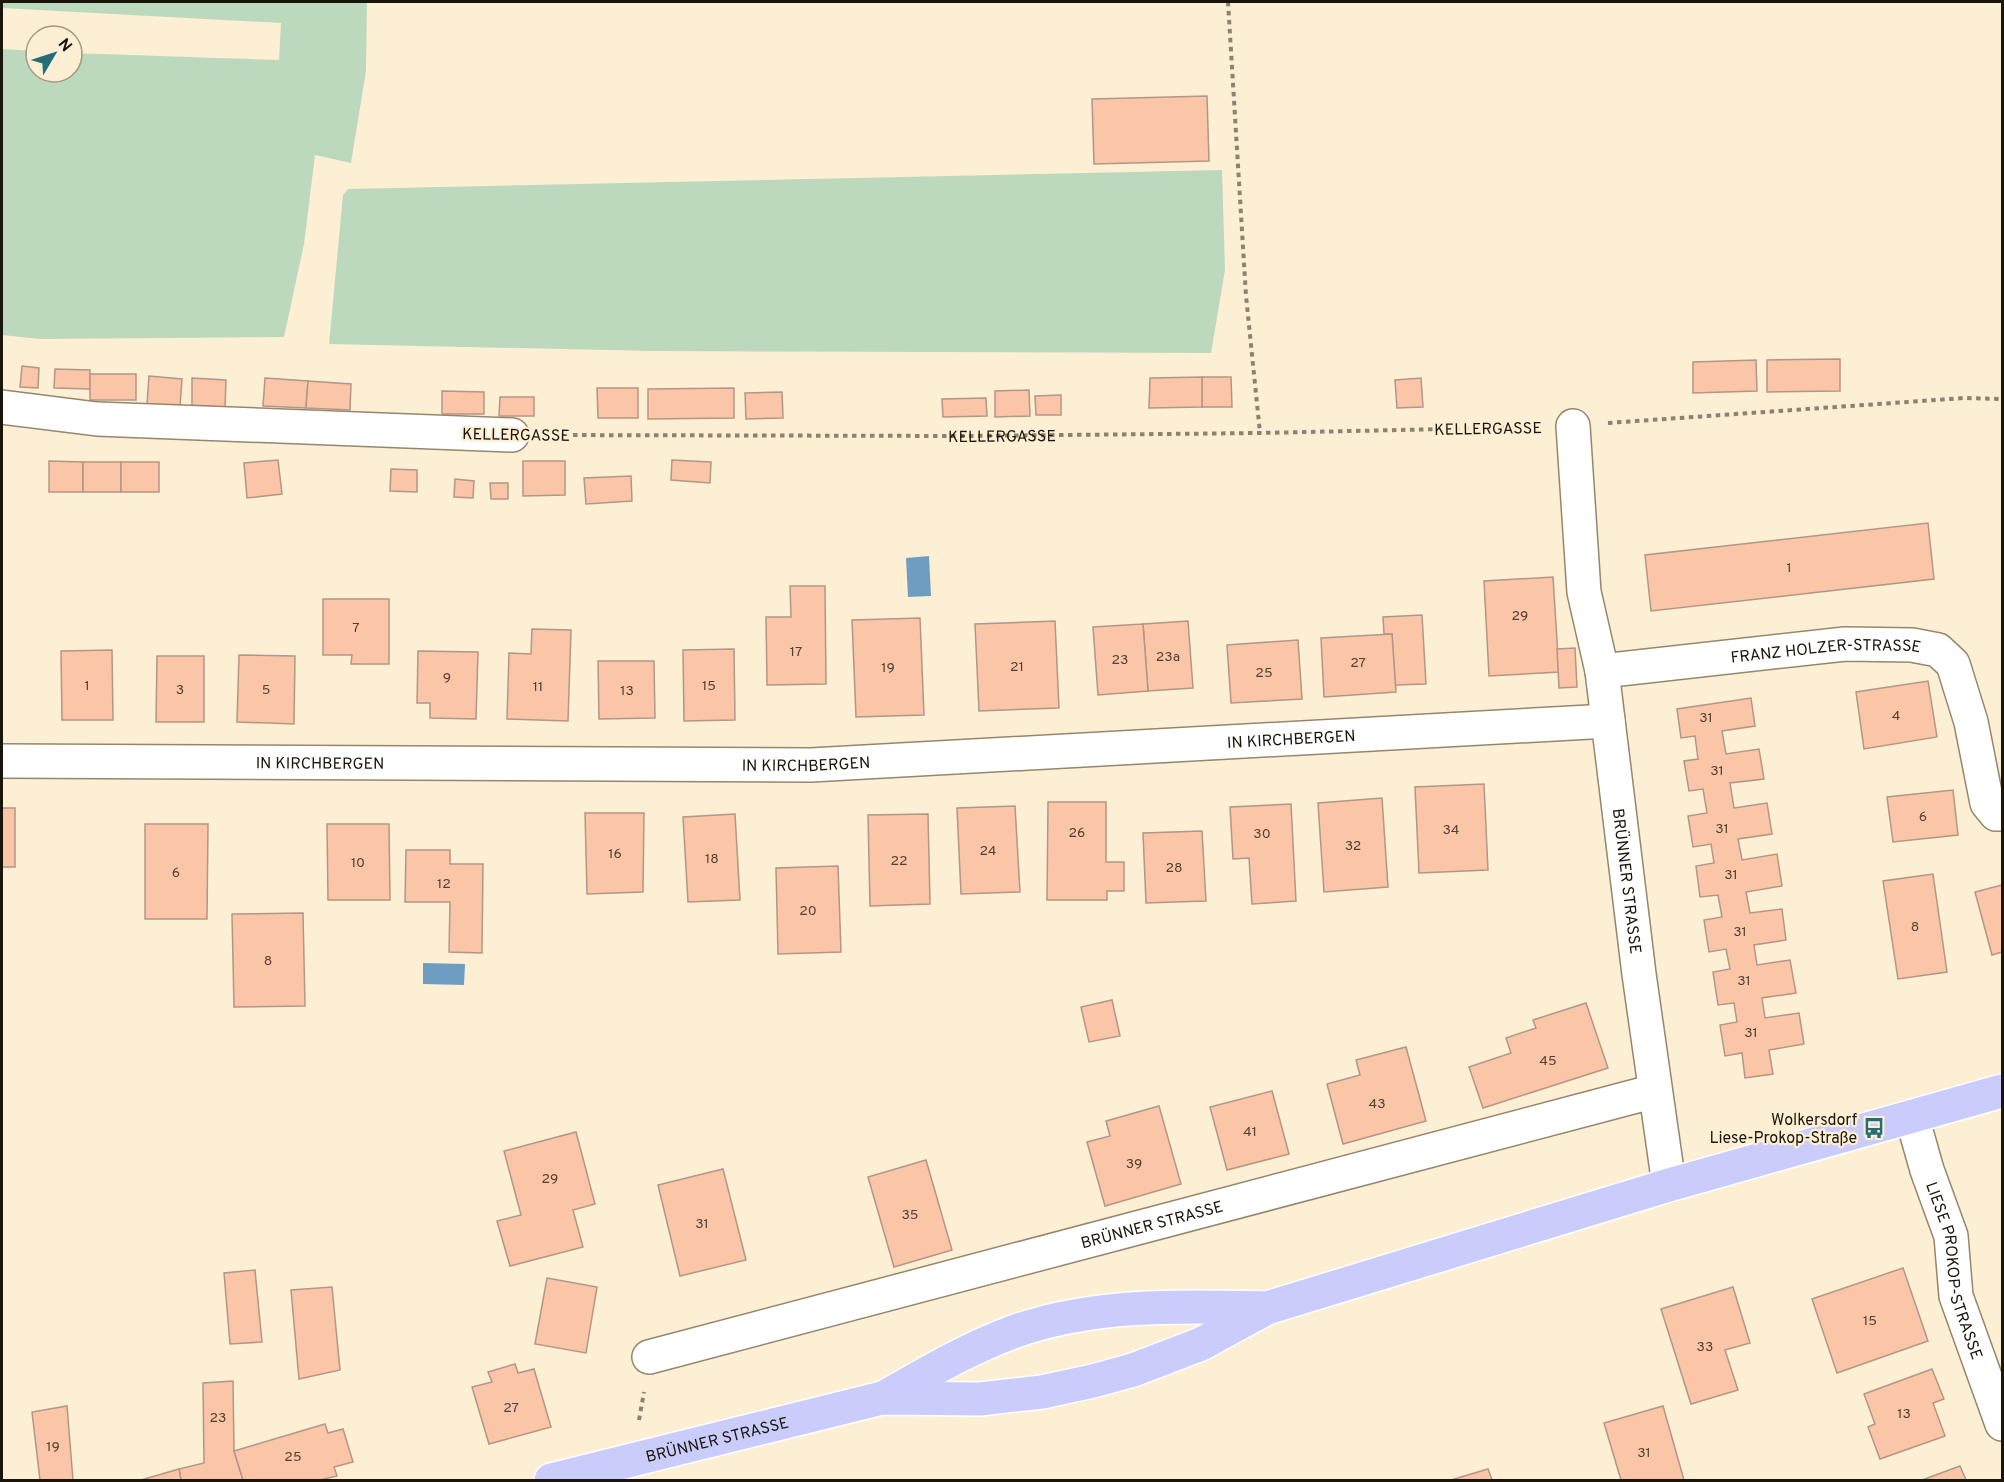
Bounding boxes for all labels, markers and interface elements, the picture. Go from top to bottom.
north arrow [24,24,84,84]
text: N [53,35,75,57]
street label: KELLERGASSE [1434,419,1542,441]
street label: KELLERGASSE [462,425,570,447]
street label: KELLERGASSE [948,427,1056,448]
house number: 1 [1786,560,1792,577]
house number: 29 [1512,608,1528,625]
house number: 7 [352,620,360,637]
street label: FRANZ HOLZER-STRASSE [1730,636,1923,669]
house number: 17 [790,644,802,661]
house number: 23a [1156,649,1180,666]
house number: 23 [1112,652,1129,669]
house number: 27 [1350,655,1366,672]
house number: 21 [1010,659,1024,676]
house number: 19 [881,660,895,677]
house number: 25 [1255,665,1273,682]
house number: 9 [443,670,451,687]
house number: 1 [84,678,90,695]
house number: 15 [702,678,716,695]
house number: 11 [533,679,543,696]
house number: 3 [176,682,184,699]
house number: 5 [262,682,270,699]
house number: 13 [620,683,634,700]
house number: 4 [1892,708,1900,725]
house number: 31 [1699,710,1713,727]
street label: IN KIRCHBERGEN [1227,727,1356,754]
street label: IN KIRCHBERGEN [256,754,384,775]
street label: IN KIRCHBERGEN [742,754,871,777]
house number: 31 [1710,763,1724,780]
street label: BRÜNNER STRASSE [1607,807,1644,955]
house number: 6 [1919,809,1927,826]
house number: 31 [1715,821,1729,838]
house number: 34 [1442,822,1460,839]
house number: 26 [1069,825,1085,842]
house number: 30 [1253,826,1271,843]
house number: 32 [1345,838,1361,855]
house number: 24 [979,843,997,860]
house number: 16 [608,846,622,863]
house number: 18 [705,851,719,868]
house number: 22 [890,853,908,870]
house number: 10 [351,855,365,872]
house number: 28 [1165,860,1183,877]
house number: 6 [172,865,180,882]
house number: 31 [1724,867,1738,884]
house number: 12 [437,876,451,893]
house number: 20 [799,903,817,920]
house number: 8 [1911,919,1919,936]
house number: 31 [1733,924,1747,941]
house number: 8 [264,953,272,970]
house number: 31 [1737,973,1751,990]
house number: 31 [1744,1025,1758,1042]
house number: 45 [1539,1053,1557,1070]
house number: 43 [1368,1096,1386,1113]
place label: Wolkersdorf Liese-Prokop-Straße [1710,1111,1858,1149]
bus stop icon: Wolkersdorf Liese-Prokop-Straße [1862,1116,1886,1140]
house number: 41 [1243,1124,1257,1141]
house number: 39 [1126,1156,1142,1173]
house number: 29 [542,1171,558,1188]
street label: LIESE PROKOP-STRASSE [1920,1179,1986,1363]
street label: BRÜNNER STRASSE [1079,1198,1226,1254]
house number: 35 [901,1207,919,1224]
house number: 31 [695,1216,709,1233]
house number: 15 [1863,1313,1877,1330]
house number: 33 [1697,1339,1713,1356]
house number: 27 [503,1400,519,1417]
house number: 13 [1897,1406,1911,1423]
house number: 23 [210,1410,227,1427]
street label: BRÜNNER STRASSE [644,1414,791,1468]
house number: 19 [46,1439,60,1456]
house number: 31 [1637,1445,1651,1462]
house number: 25 [284,1449,302,1466]

